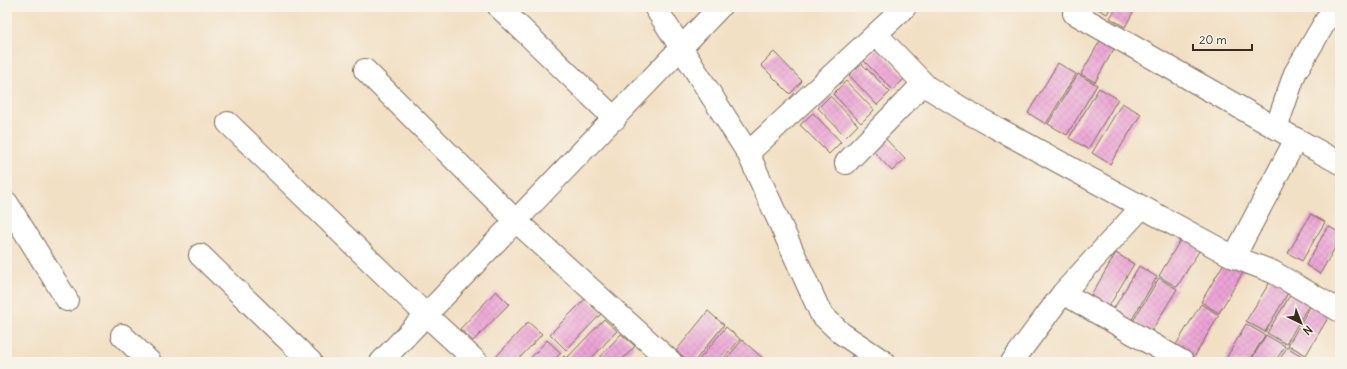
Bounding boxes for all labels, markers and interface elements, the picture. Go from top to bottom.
scale bar [1193,26,1252,52]
text: 20 m [1199,32,1227,47]
north arrow [1281,303,1321,343]
text: N [1300,323,1315,338]

